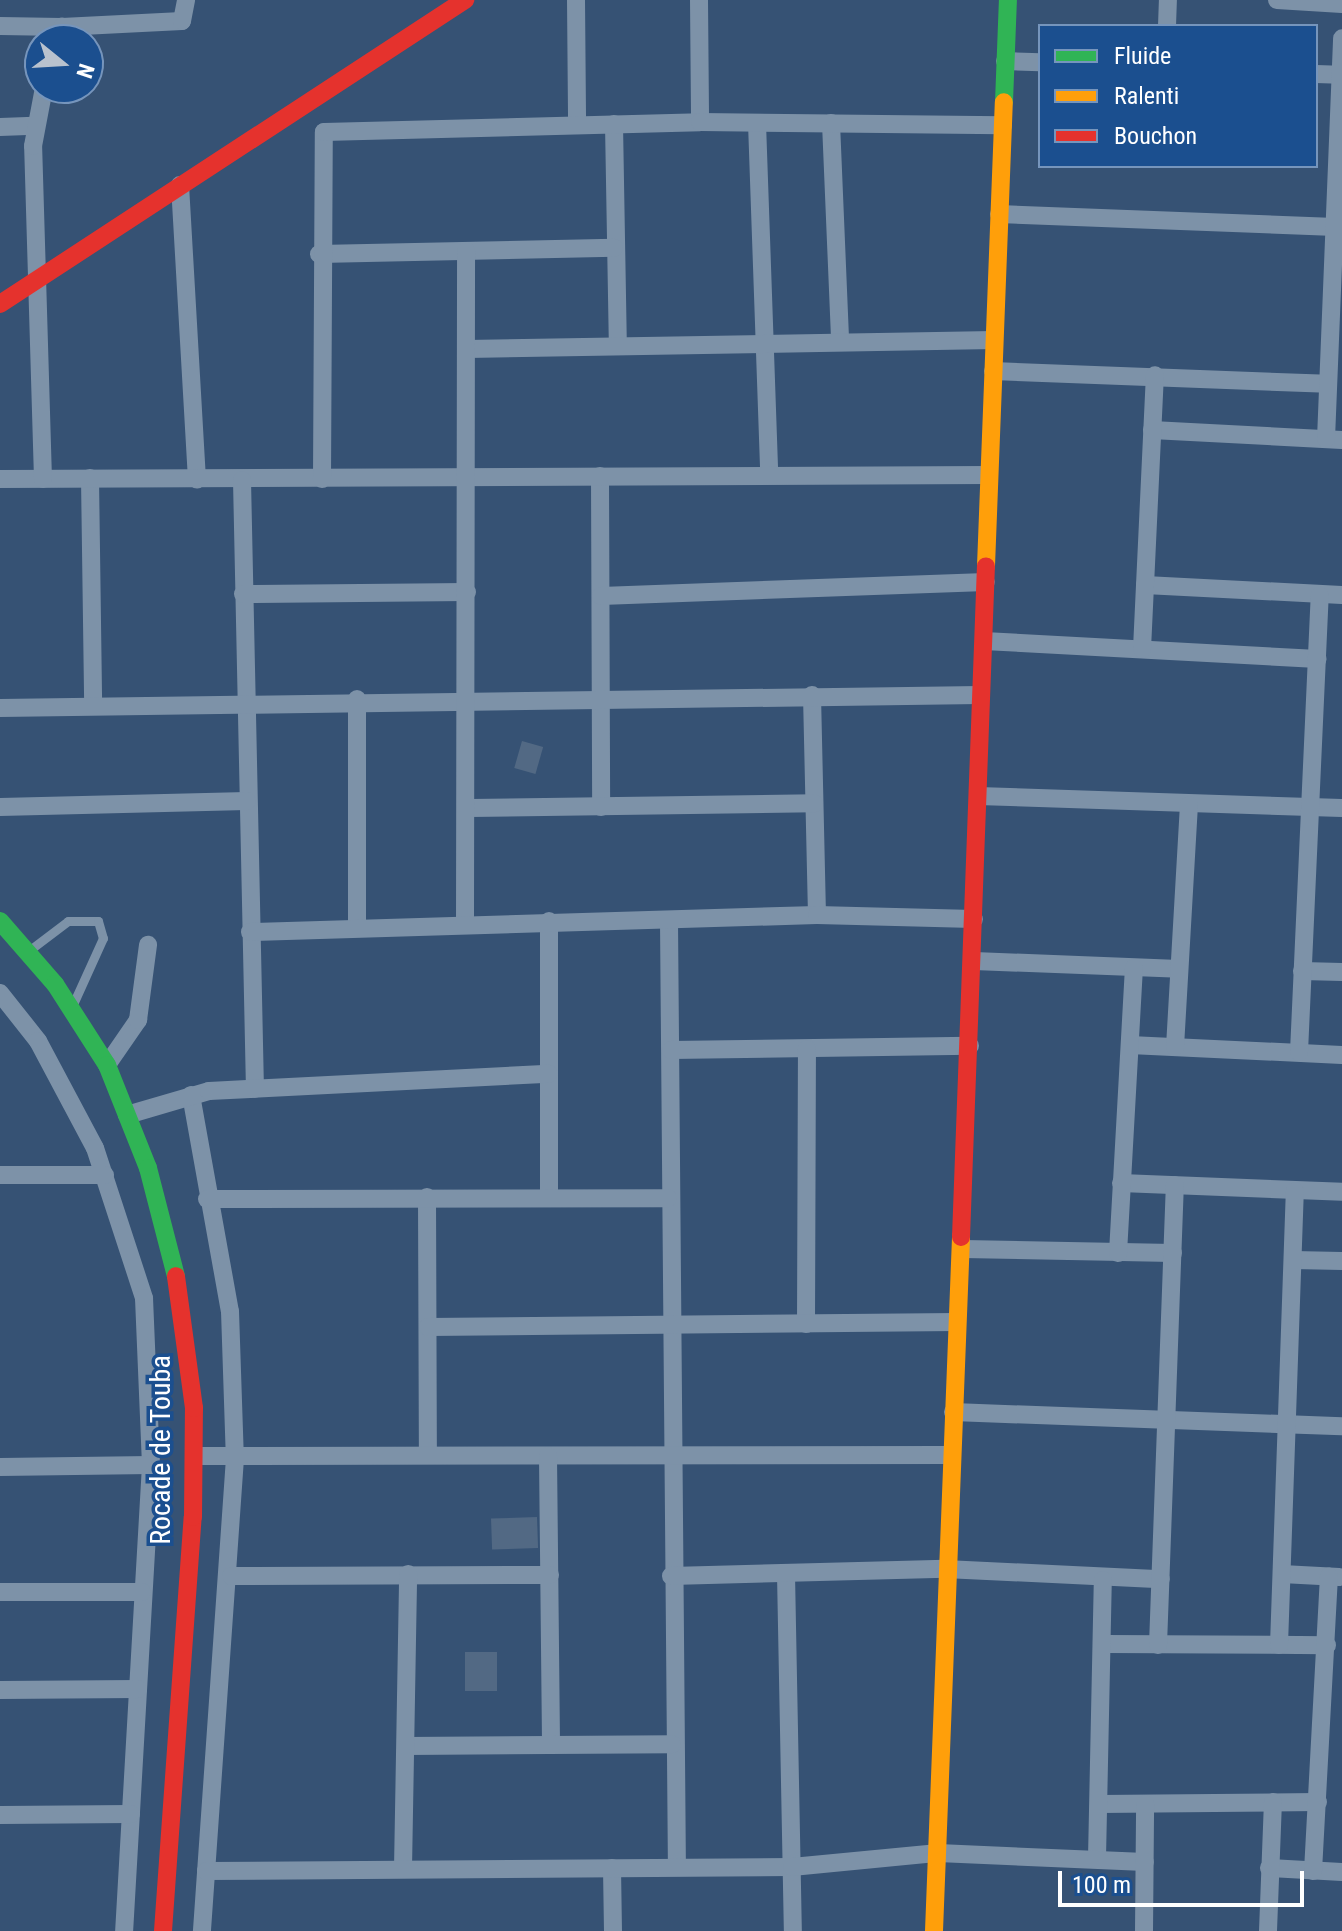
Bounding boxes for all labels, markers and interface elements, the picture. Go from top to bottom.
north arrow [24,24,104,104]
legend [1038,24,1318,168]
text: Fluide [1114,42,1171,70]
text: N [71,61,99,81]
text: Ralenti [1114,82,1179,110]
text: Bouchon [1114,122,1197,150]
street label: Rocade de Touba [144,1355,178,1545]
scale bar [1062,1855,1308,1905]
text: 100 m [1072,1871,1131,1899]

